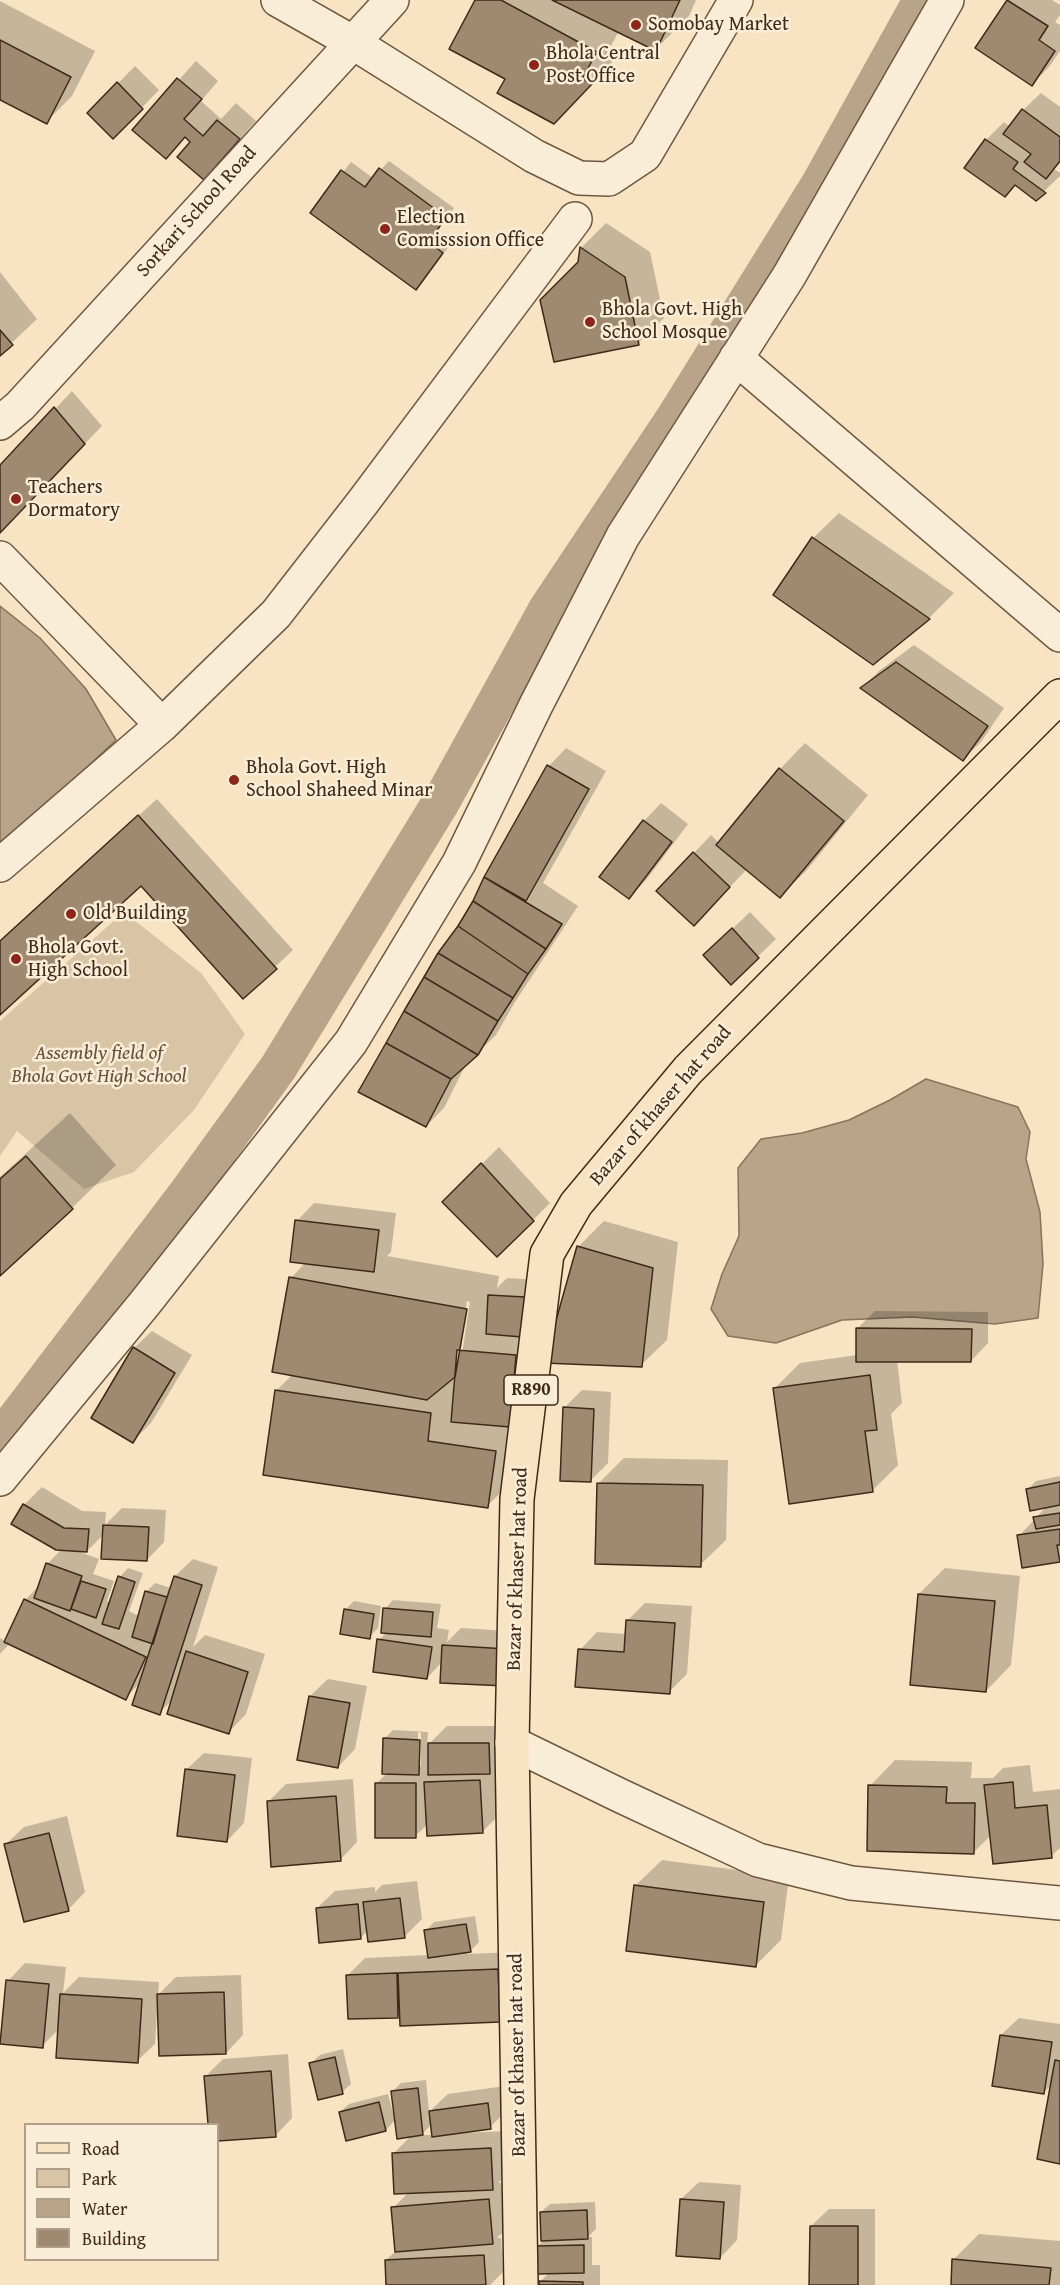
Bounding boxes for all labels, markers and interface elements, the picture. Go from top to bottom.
place label: Somobay Market [648,13,789,37]
marker: Somobay Market [629,18,643,32]
place label: Bhola Central Post Office [546,42,660,89]
marker: Bhola Central Post Office [527,58,541,72]
street label: Sorkari School Road [132,142,262,282]
place label: Election Comisssion Office [397,206,544,253]
marker: Election Comisssion Office [378,222,392,236]
place label: Bhola Govt. High School Mosque [602,298,742,345]
marker: Bhola Govt. High School Mosque [583,315,597,329]
place label: Teachers Dormatory [28,476,120,523]
marker: Teachers Dormatory [9,492,23,506]
place label: Bhola Govt. High School Shaheed Minar [246,756,432,803]
marker: Bhola Govt. High School Shaheed Minar [227,773,241,787]
place label: Old Building [83,902,187,926]
marker: Old Building [64,907,78,921]
place label: Bhola Govt. High School [28,936,128,983]
marker: Bhola Govt. High School [9,952,23,966]
street label: Bazar of khaser hat road [585,1021,737,1191]
park label: Assembly field of Bhola Govt High School [12,1042,186,1089]
road number: R890 [504,1375,558,1405]
street label: Bazar of khaser hat road [502,1467,534,1671]
street label: Bazar of khaser hat road [504,1953,532,2157]
legend [24,2123,219,2261]
text: Road [82,2135,120,2162]
text: Park [82,2165,117,2192]
text: Water [82,2195,127,2222]
text: Building [82,2225,146,2252]

